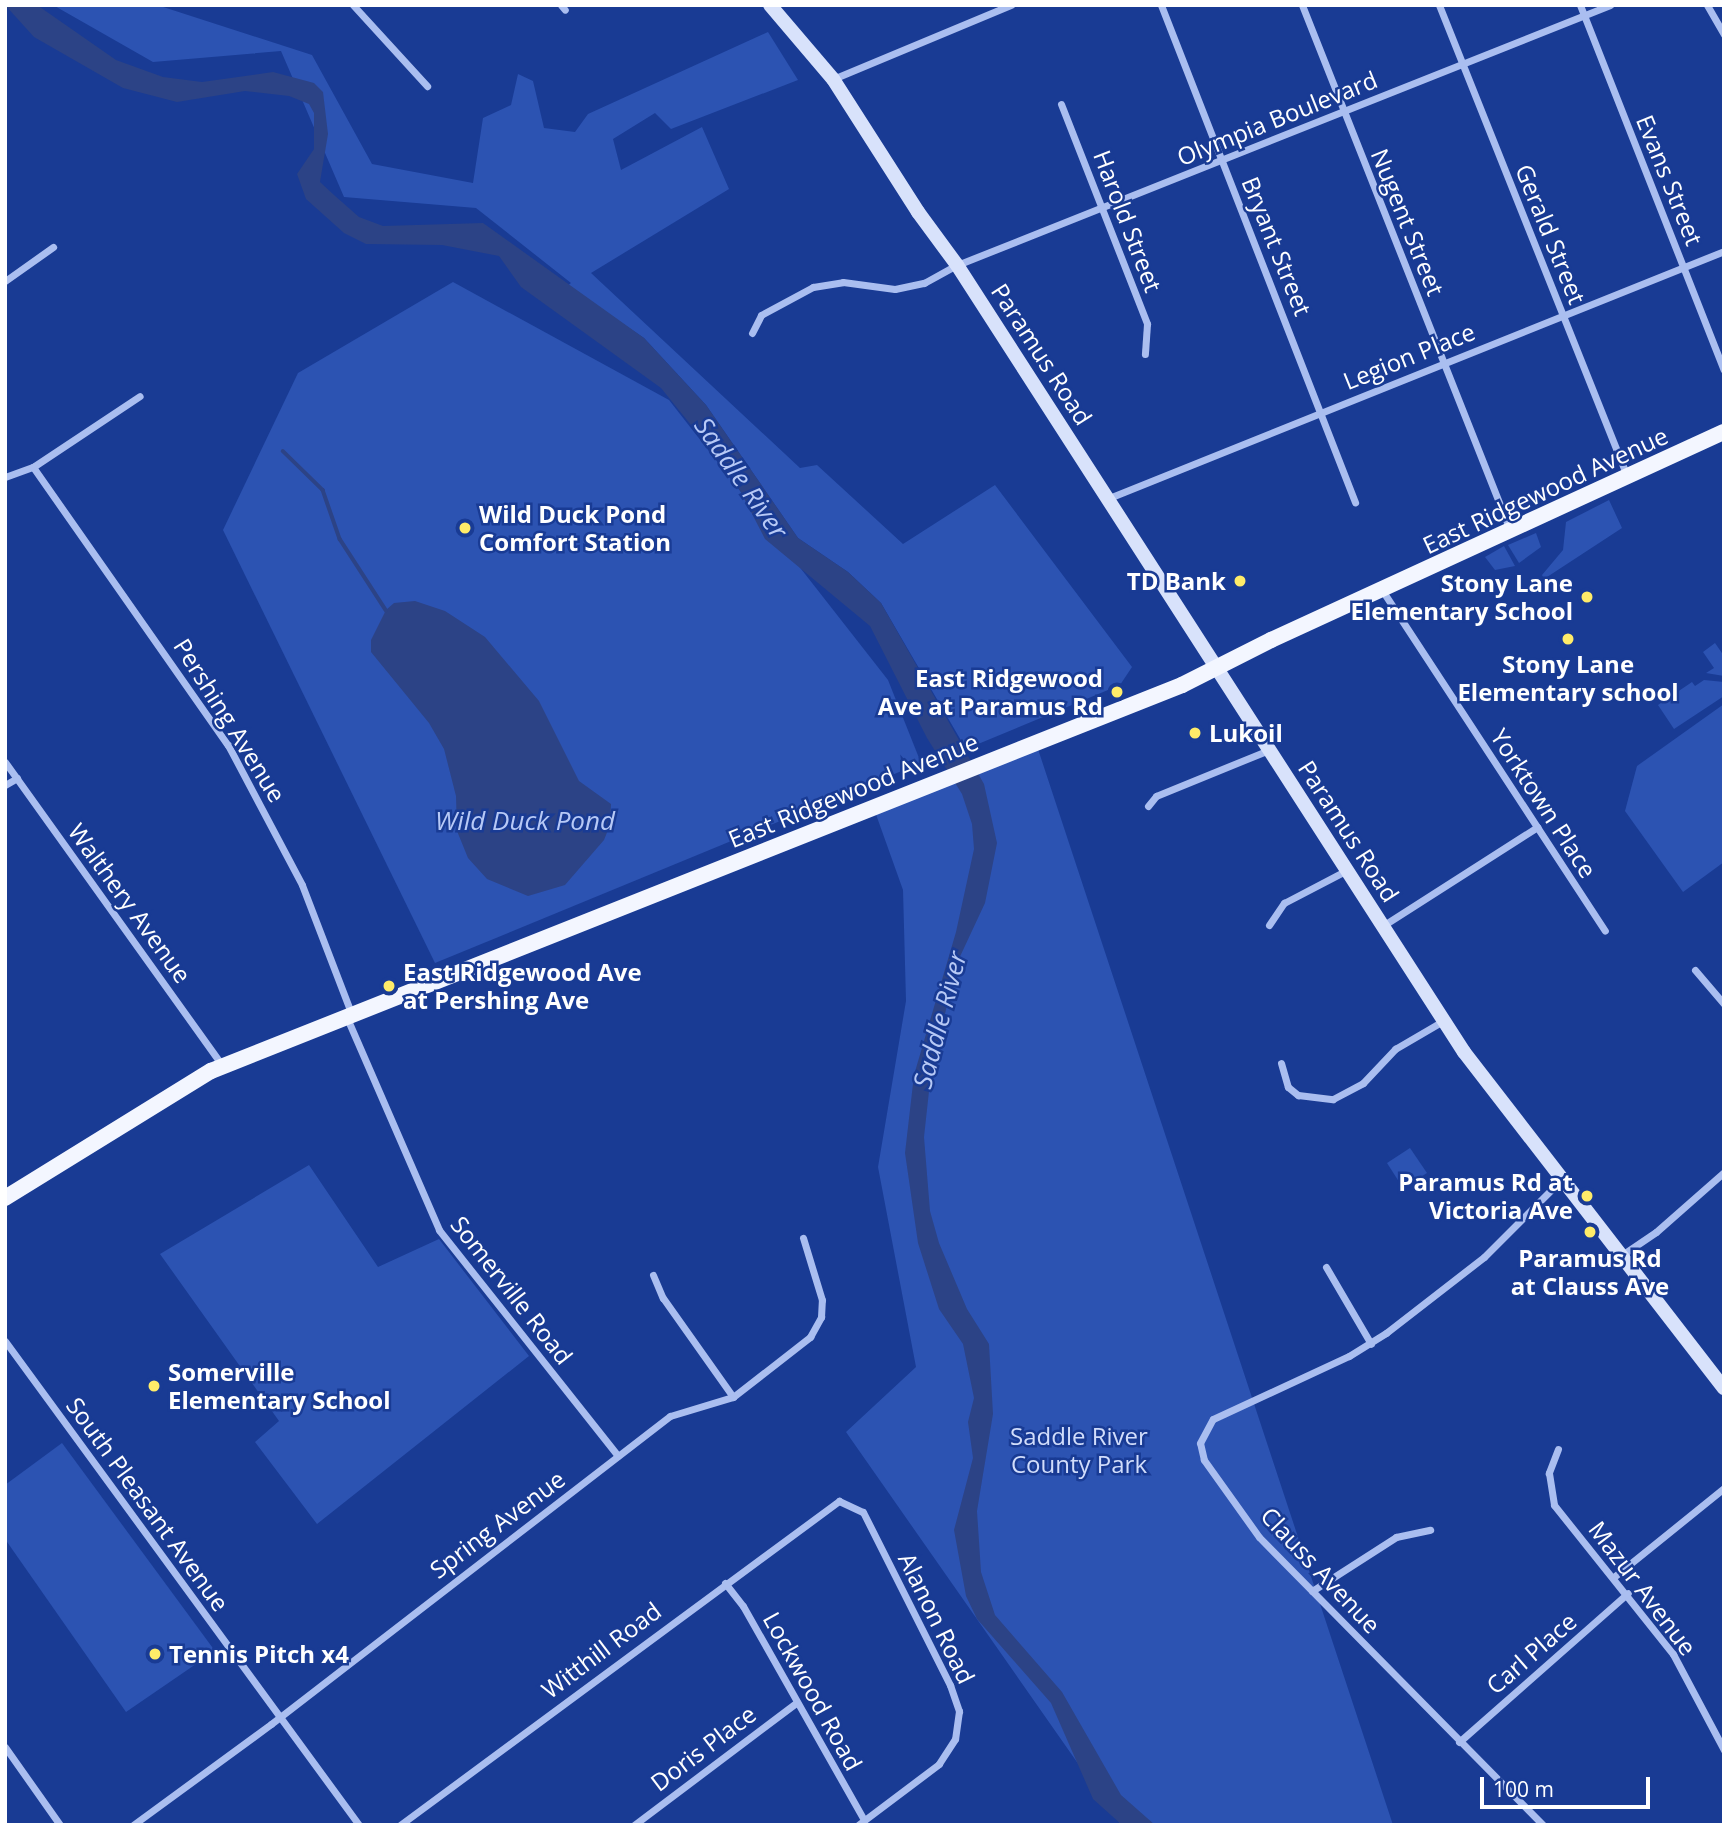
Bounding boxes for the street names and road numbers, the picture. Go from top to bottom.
street label: Olympia Boulevard [1173,65,1381,171]
street label: Evans Street [1631,111,1709,249]
street label: Nugent Street [1365,144,1451,300]
street label: Harold Street [1088,146,1168,296]
street label: Gerald Street [1510,160,1592,308]
street label: Bryant Street [1236,172,1318,320]
street label: Paramus Road [986,278,1098,430]
street label: Legion Place [1339,317,1479,395]
street label: East Ridgewood Avenue [1418,421,1672,559]
street label: Pershing Avenue [168,633,292,807]
street label: Yorktown Place [1485,723,1603,883]
street label: East Ridgewood Avenue [724,727,982,853]
street label: Paramus Road [1293,755,1405,907]
street label: Walthery Avenue [63,818,197,988]
street label: Somerville Road [445,1210,579,1370]
street label: South Pleasant Avenue [61,1392,235,1616]
street label: Spring Avenue [424,1464,570,1584]
street label: Clauss Avenue [1255,1501,1387,1639]
street label: Mazur Avenue [1583,1515,1703,1661]
street label: Alanon Road [893,1548,981,1688]
street label: Witthill Road [536,1596,666,1704]
street label: Carl Place [1480,1606,1582,1700]
street label: Lockwood Road [758,1607,868,1775]
street label: Doris Place [645,1699,761,1797]

